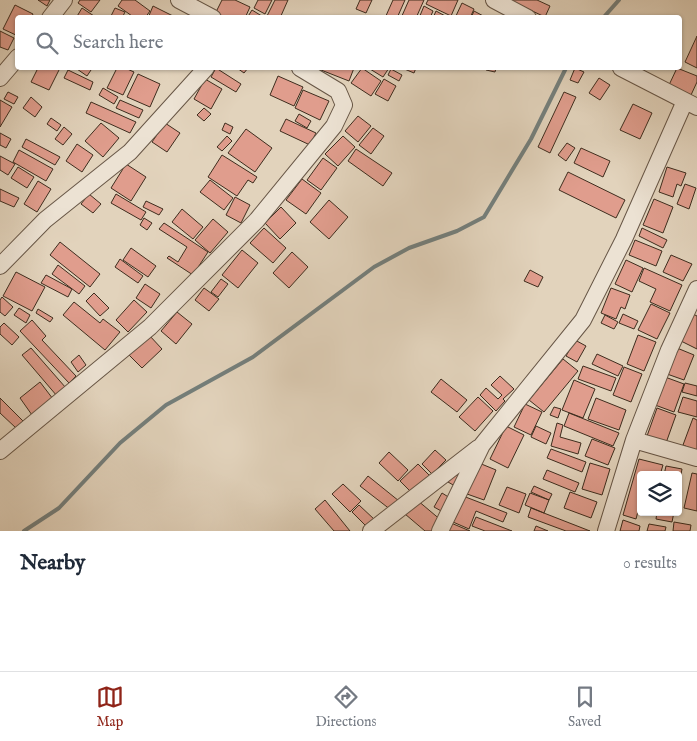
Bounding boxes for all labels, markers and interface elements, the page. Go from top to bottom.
search box [15,15,682,70]
icon: search [33,29,61,57]
text: Search here [73,31,164,55]
map controls [637,471,682,516]
button: layers [637,471,682,516]
text: Nearby [20,550,85,577]
text: 0 results [623,554,677,574]
tab: Map [96,683,124,731]
tab: Directions [315,683,376,731]
tab: Saved [568,683,601,731]

